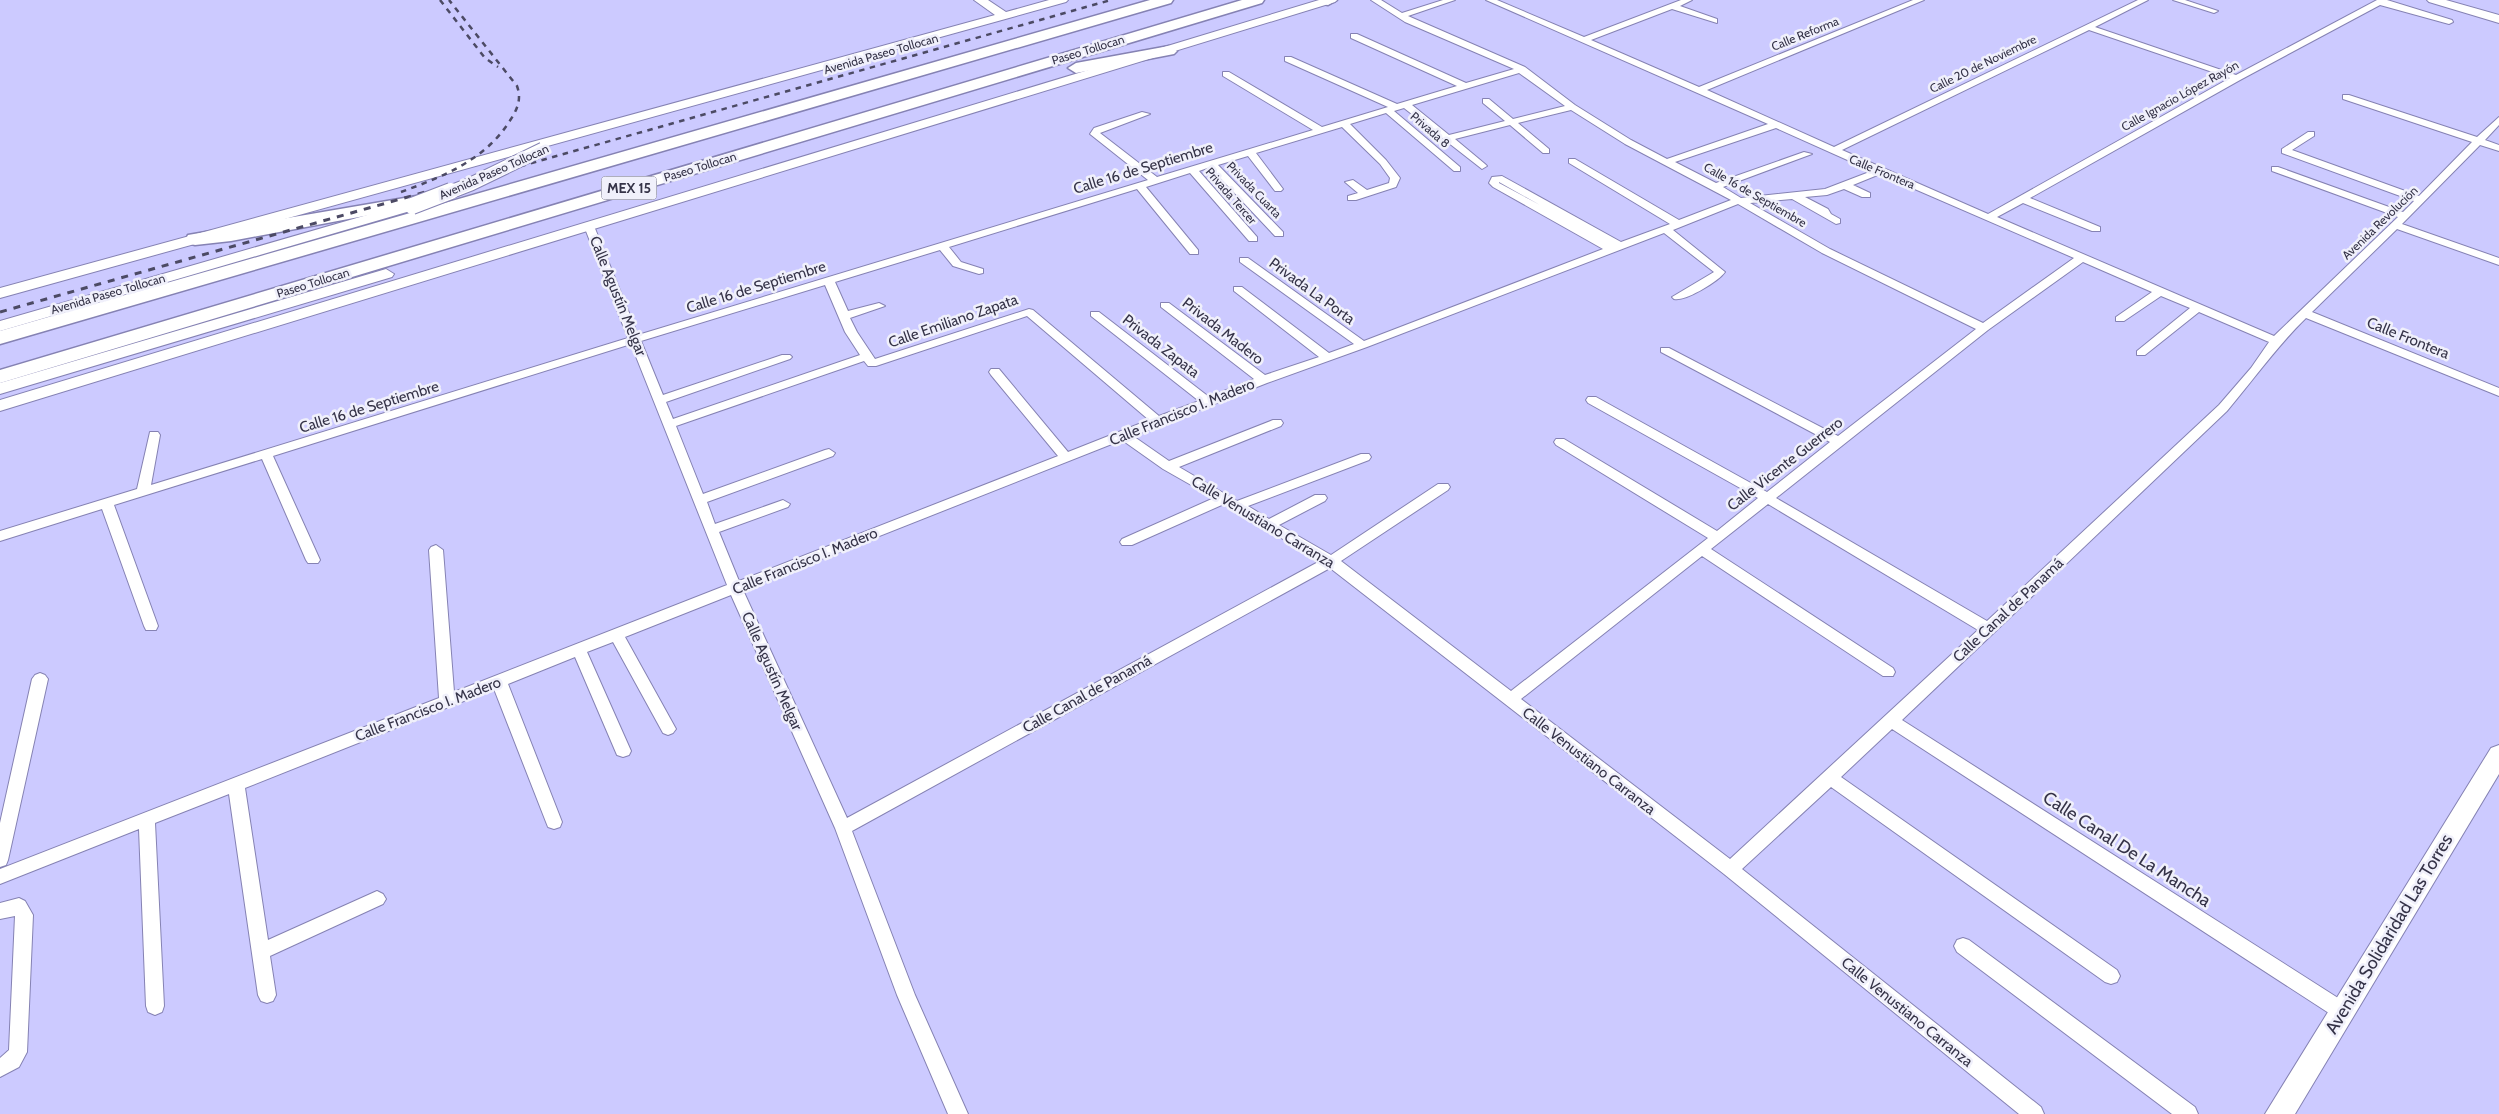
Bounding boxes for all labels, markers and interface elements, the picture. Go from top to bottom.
street label: Calle Reforma [1769,13,1841,54]
street label: Avenida Paseo Tollocan [822,30,940,77]
street label: Paseo Tollocan [1050,31,1126,68]
street label: Calle 20 de Noviembre [1927,31,2039,96]
street label: Calle Ignacio López Rayón [2118,57,2241,134]
street label: Privada 8 [1408,109,1453,151]
street label: Calle 16 de Septiembre [1071,138,1215,198]
street label: Avenida Paseo Tollocan [437,141,551,202]
street label: Paseo Tollocan [662,148,738,185]
street label: Calle Frontera [1847,151,1917,192]
street label: Privada Cuarta [1224,158,1285,221]
street label: Calle 16 de Septiembre [1701,159,1809,230]
street label: Privada Tercer [1203,164,1260,227]
road number: MEX 15 [602,177,656,200]
street label: Avenida Revolución [2339,183,2421,262]
street label: Calle Agustín Melgar [586,233,650,359]
street label: Privada La Porta [1266,254,1359,329]
street label: Calle 16 de Septiembre [684,257,828,317]
street label: Paseo Tollocan [275,264,351,301]
street label: Avenida Paseo Tollocan [49,270,167,317]
street label: Calle Emiliano Zapata [886,290,1021,352]
street label: Privada Madero [1179,294,1267,368]
street label: Privada Zapata [1119,310,1204,382]
street label: Calle Frontera [2364,313,2453,363]
street label: Calle Francisco I. Madero [1107,375,1257,449]
street label: Calle 16 de Septiembre [297,377,441,437]
street label: Calle Vicente Guerrero [1724,413,1846,515]
street label: Calle Venustiano Carranza [1188,472,1339,572]
street label: Calle Francisco I. Madero [730,524,880,598]
street label: Calle Canal de Panamá [1949,554,2067,666]
street label: Calle Agustín Melgar [738,609,806,733]
street label: Calle Canal de Panamá [1020,651,1155,737]
street label: Calle Francisco I. Madero [352,673,504,745]
street label: Calle Venustiano Carranza [1519,703,1660,819]
street label: Calle Canal De La Mancha [2039,786,2215,912]
street label: Avenida Solidaridad Las Torres [2321,830,2457,1038]
street label: Calle Venustiano Carranza [1838,953,1977,1071]

